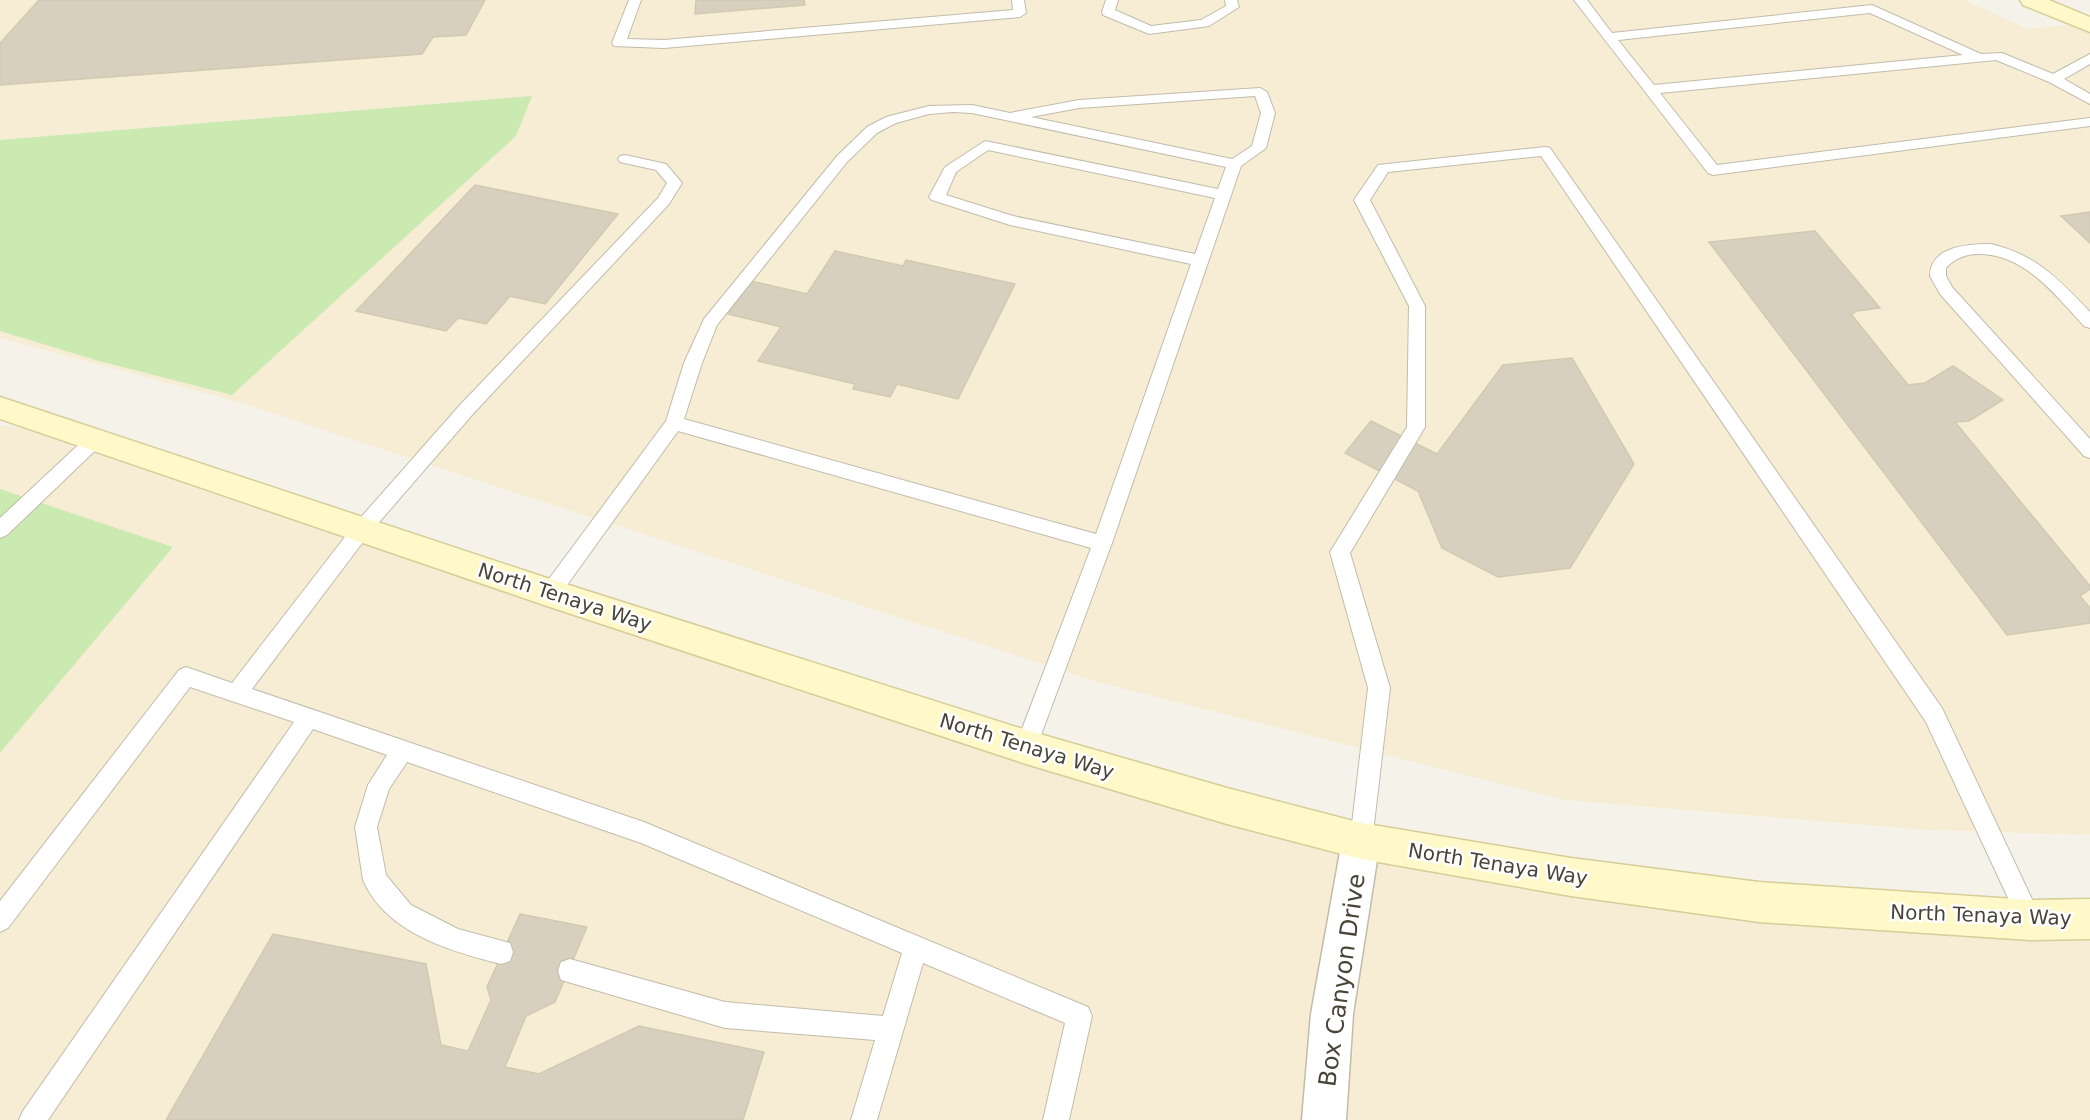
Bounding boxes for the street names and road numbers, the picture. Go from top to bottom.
street label: North Tenaya Way [475,558,655,636]
street label: North Tenaya Way [937,708,1117,784]
street label: North Tenaya Way [1407,838,1590,890]
street label: Box Canyon Drive [1313,872,1371,1088]
street label: North Tenaya Way [1890,900,2072,930]

